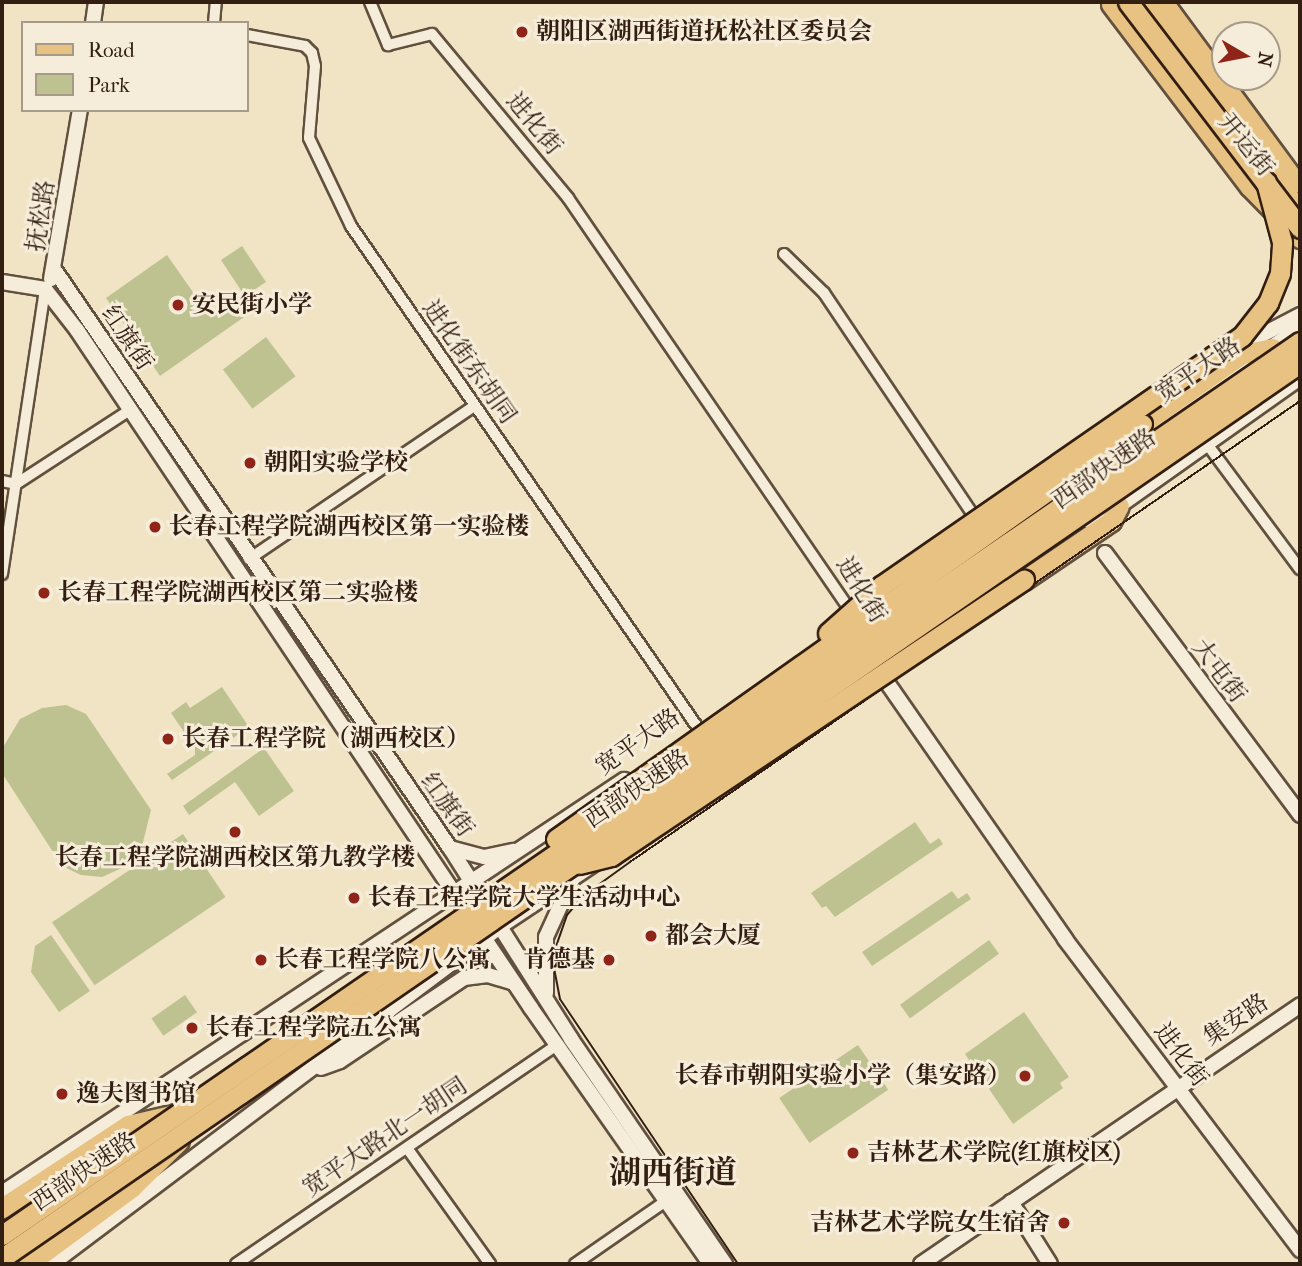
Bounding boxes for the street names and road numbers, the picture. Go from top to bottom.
street label: 进化街 [500,87,568,161]
street label: 开运街 [1212,108,1280,182]
street label: 抚松路 [21,178,61,254]
street label: 进化街东胡同 [416,295,522,429]
street label: 红旗街 [95,300,159,376]
street label: 宽平大路 [1150,331,1246,409]
street label: 西部快速路 [1047,423,1161,515]
street label: 进化街 [830,552,892,628]
street label: 大屯街 [1186,634,1252,708]
street label: 宽平大路 [590,703,686,781]
street label: 西部快速路 [579,744,695,834]
street label: 红旗街 [414,767,480,843]
street label: 集安路 [1198,988,1274,1052]
street label: 进化街 [1148,1018,1214,1092]
street label: 宽平大路北一胡同 [297,1071,473,1203]
street label: 西部快速路 [26,1127,142,1217]

